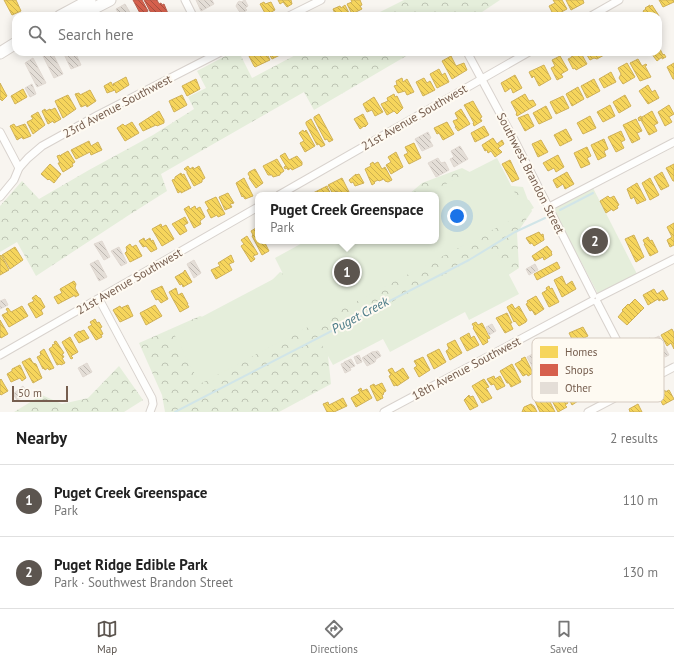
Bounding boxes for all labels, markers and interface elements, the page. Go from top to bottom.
search box [12,12,662,56]
icon: search [26,23,48,45]
text: Search here [58,25,134,44]
street label: 23rd Avenue Southwest [60,71,174,141]
street label: 21st Avenue Southwest [358,81,470,153]
street label: Southwest Brandon Street [494,110,568,236]
popup [255,192,439,244]
text: Puget Creek Greenspace [270,200,424,219]
your location [447,206,467,226]
text: Park [270,219,294,236]
pin: 2 [582,226,608,256]
street label: 21st Avenue Southwest [73,245,185,317]
pin: 1 [334,257,360,287]
water label: Puget Creek [328,292,393,337]
street label: 18th Avenue Southwest [409,333,523,403]
legend [532,338,664,402]
text: Homes [565,345,598,359]
text: Shops [565,363,594,377]
text: Other [565,381,592,395]
scale bar [12,384,68,403]
text: 50 m [18,386,42,400]
text: Nearby [16,427,67,449]
text: 2 results [610,430,658,447]
text: Puget Creek Greenspace [54,483,207,502]
text: 1 [25,492,33,509]
text: 110 m [623,492,658,509]
text: Park [54,502,78,519]
text: Puget Ridge Edible Park [54,555,208,574]
text: 2 [25,564,33,581]
text: 130 m [623,564,658,581]
text: Park · Southwest Brandon Street [54,574,233,591]
tab: Map [96,618,118,656]
tab: Directions [310,618,358,656]
tab: Saved [550,618,578,656]

